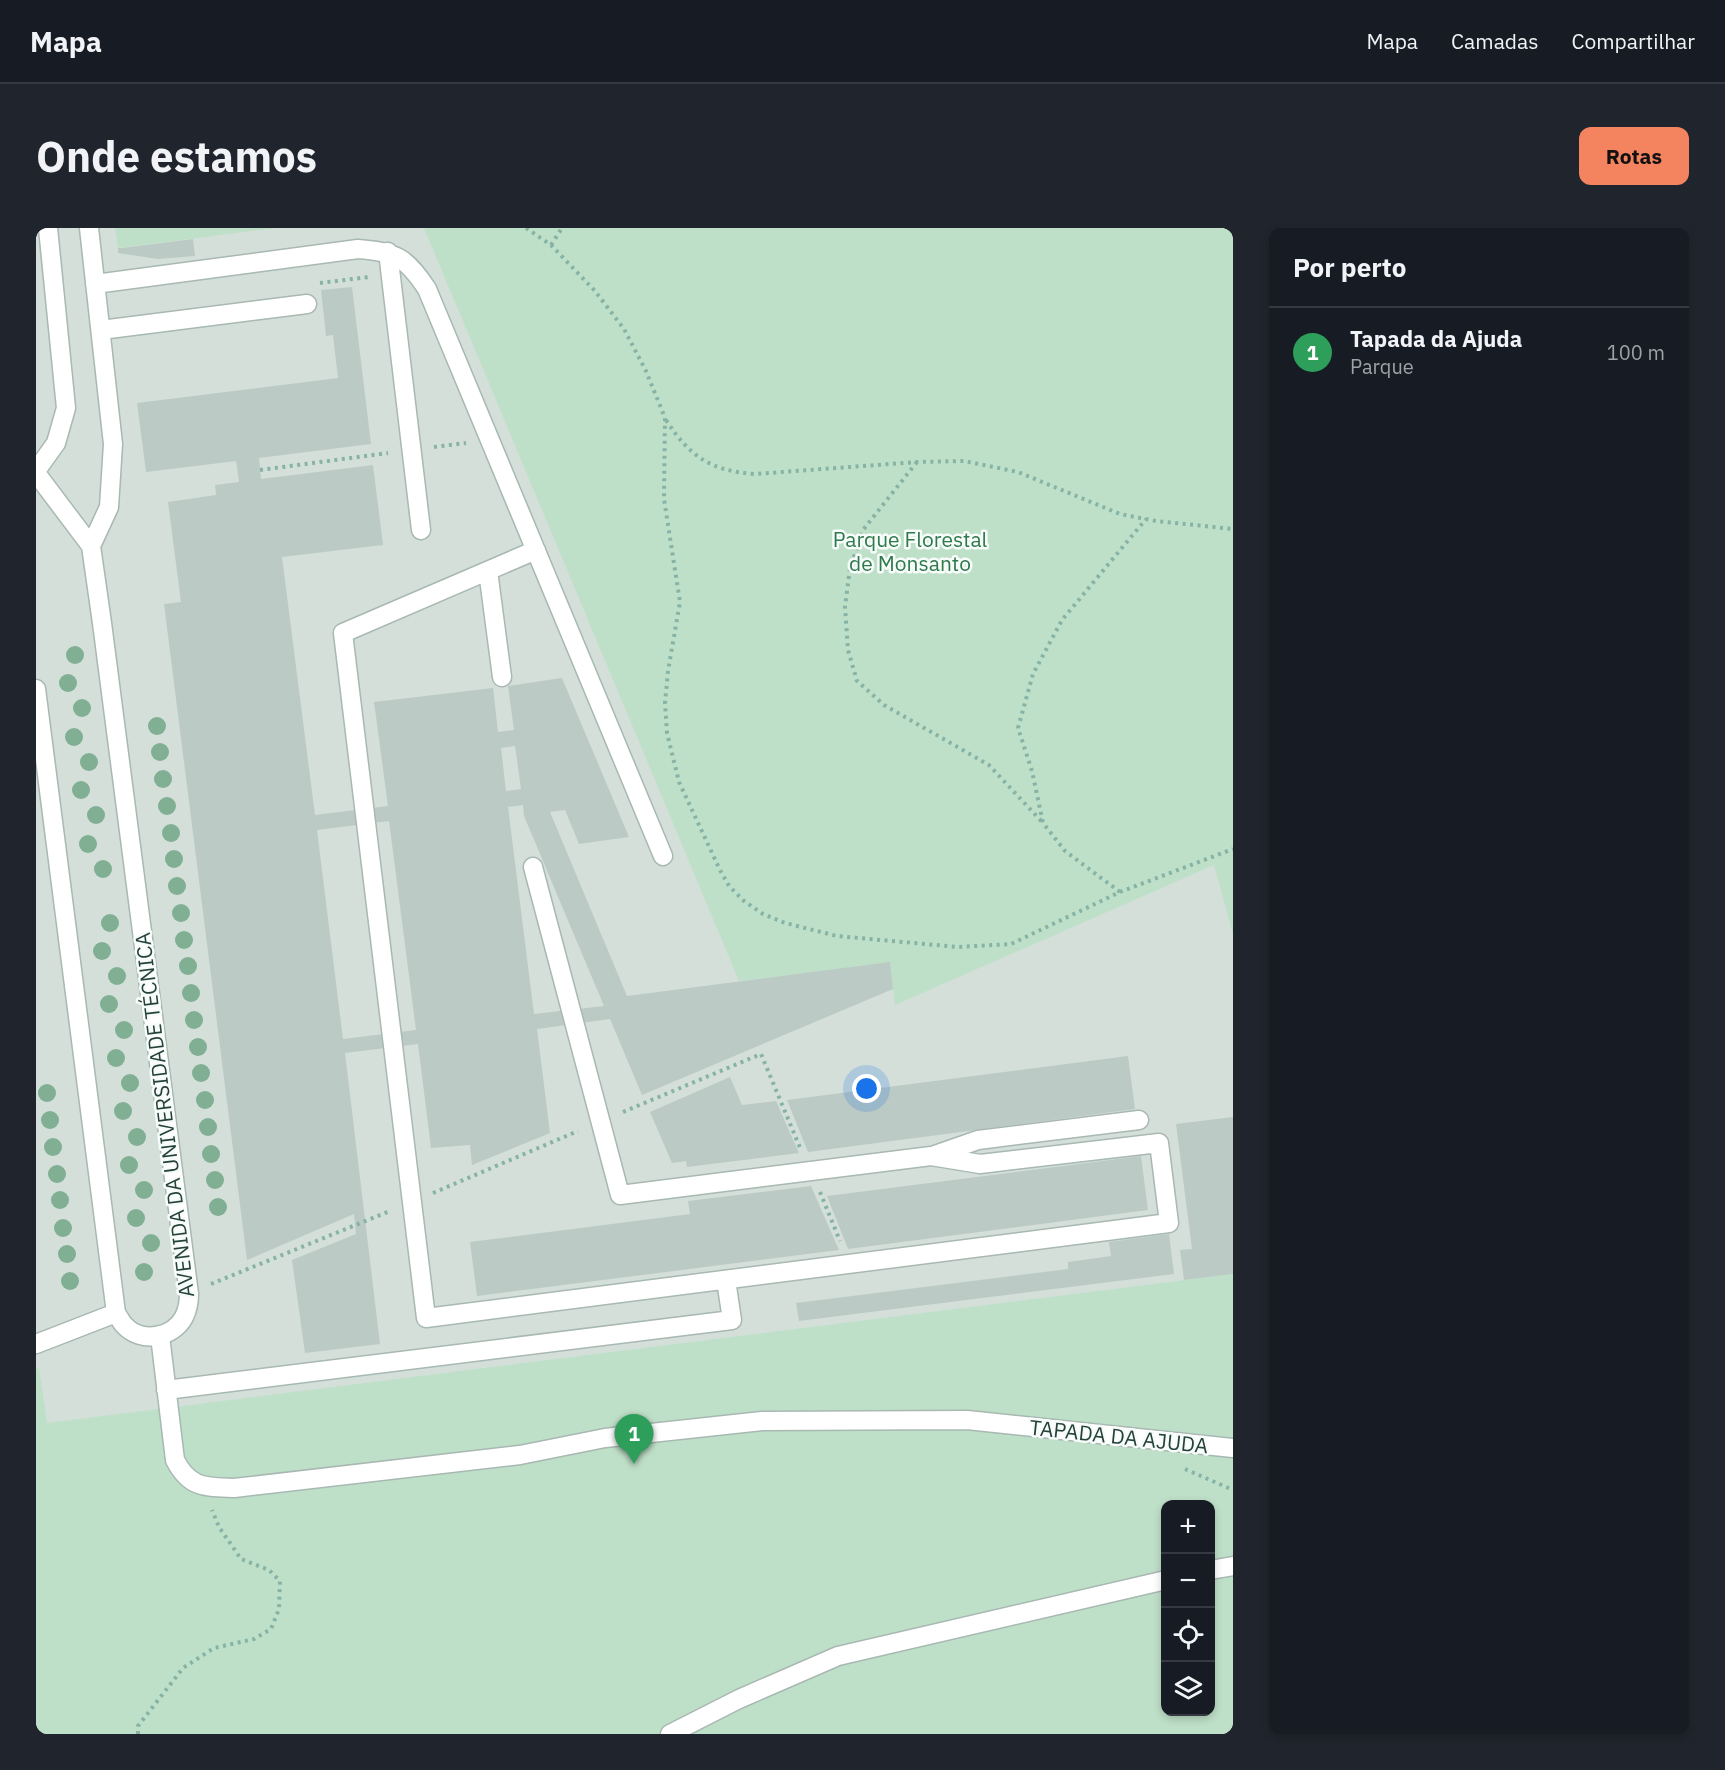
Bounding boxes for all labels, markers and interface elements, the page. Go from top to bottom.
text: Mapa [30,23,102,60]
text: Mapa [1366,27,1418,55]
text: Camadas [1451,27,1538,55]
text: Compartilhar [1571,27,1695,55]
button: Rotas [1579,127,1689,185]
text: Onde estamos [36,129,317,184]
text: Por perto [1293,250,1406,284]
text: Tapada da Ajuda [1350,324,1522,353]
text: 1 [1307,339,1319,366]
text: 100 m [1607,339,1665,366]
text: Parque [1350,353,1414,380]
park label: Parque Florestal de Monsanto [833,525,988,577]
street label: AVENIDA DA UNIVERSIDADE TÉCNICA [128,931,200,1299]
your location [852,1074,881,1103]
street label: TAPADA DA AJUDA [1028,1413,1210,1459]
pin: 1 [614,1414,654,1464]
map controls [1161,1500,1215,1716]
button: + [1161,1500,1215,1554]
button: − [1161,1554,1215,1608]
button: locate [1161,1608,1215,1662]
button: layers [1161,1662,1215,1716]

